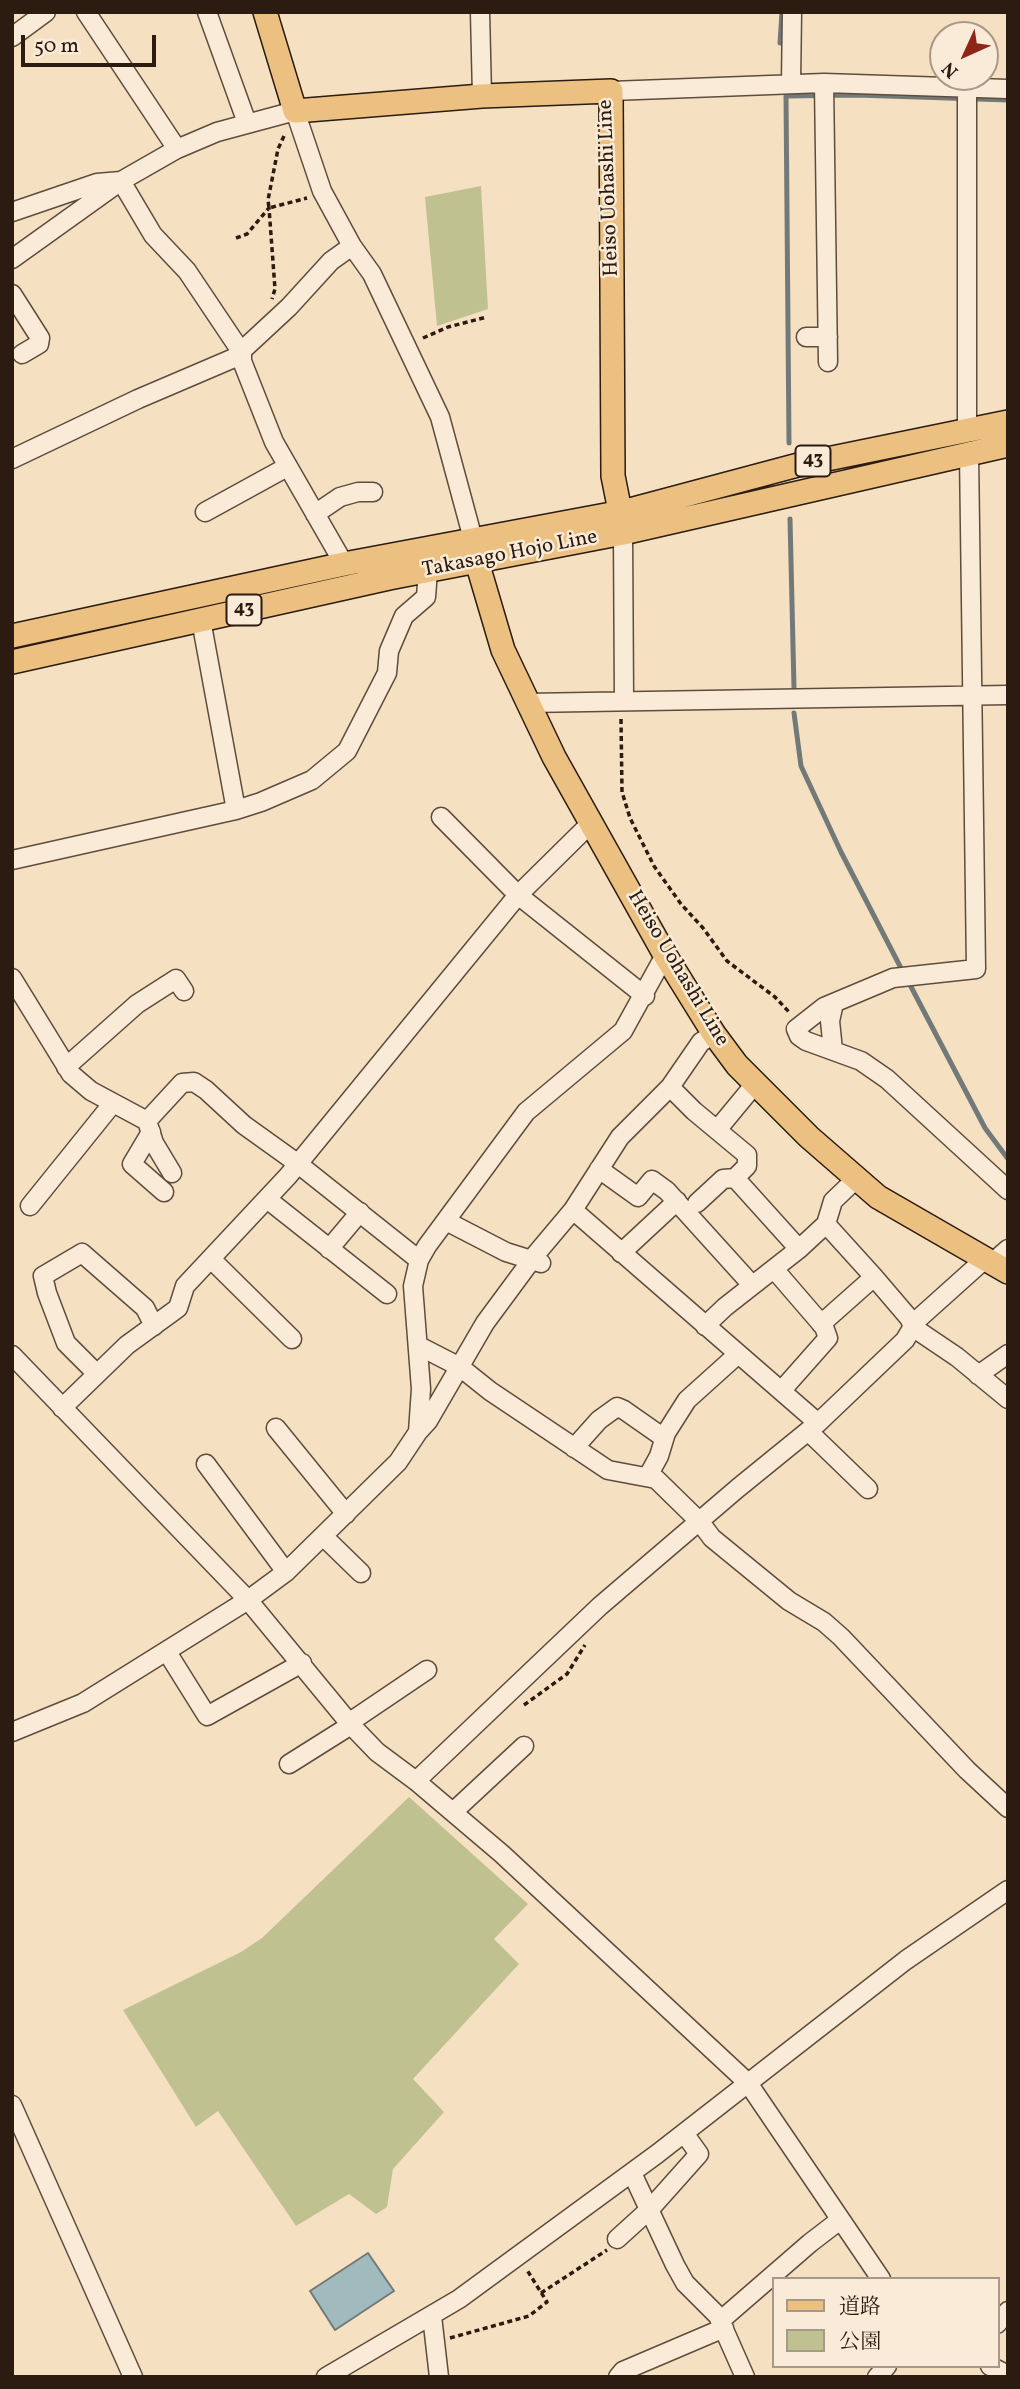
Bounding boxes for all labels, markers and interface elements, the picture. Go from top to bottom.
scale bar [24,21,159,65]
north arrow [929,21,999,91]
text: 50 m [34,32,79,61]
text: N [937,55,965,84]
street label: Heiso Uohashi Line [594,99,626,277]
road number: 43 [796,446,830,476]
street label: Takasago Hojo Line [420,526,600,584]
road number: 43 [226,594,262,625]
street label: Heiso Uohashi Line [621,887,733,1051]
legend [772,2277,999,2368]
text: 道路 [839,2293,881,2322]
text: 公園 [839,2328,881,2357]

